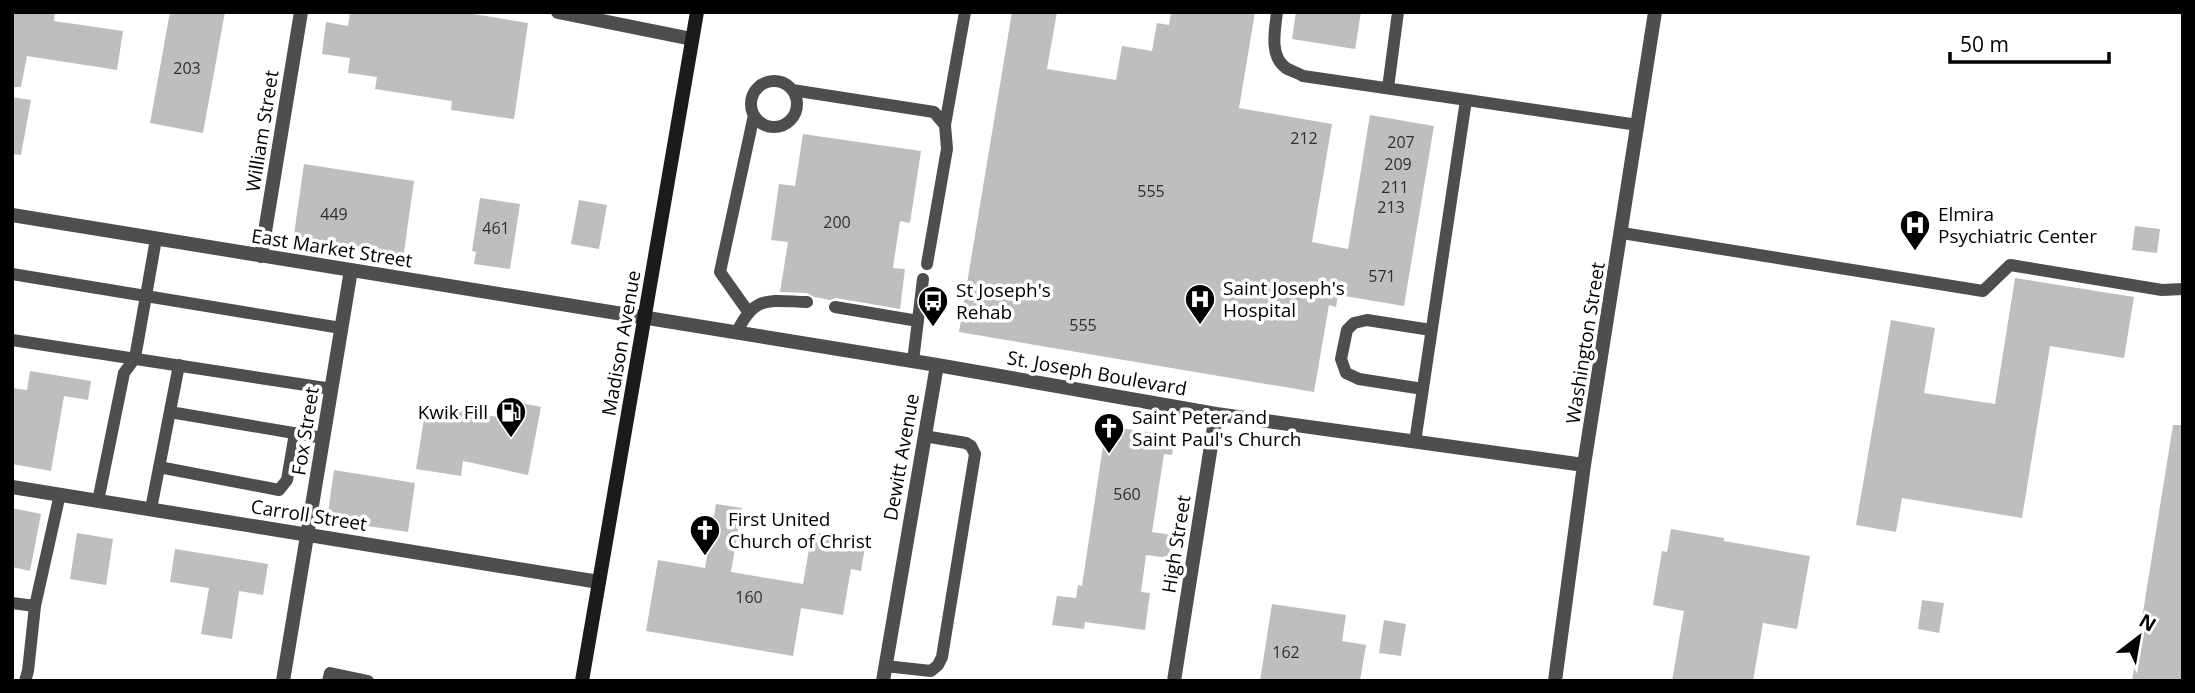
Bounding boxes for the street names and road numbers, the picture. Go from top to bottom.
street label: William Street [240,68,284,194]
street label: East Market Street [250,222,415,274]
street label: Washington Street [1559,260,1611,426]
street label: Madison Avenue [595,268,647,418]
street label: St. Joseph Boulevard [1005,344,1189,402]
street label: Fox Street [285,385,325,477]
street label: Dewitt Avenue [877,391,925,523]
street label: Carroll Street [249,493,369,537]
street label: High Street [1155,493,1197,595]

